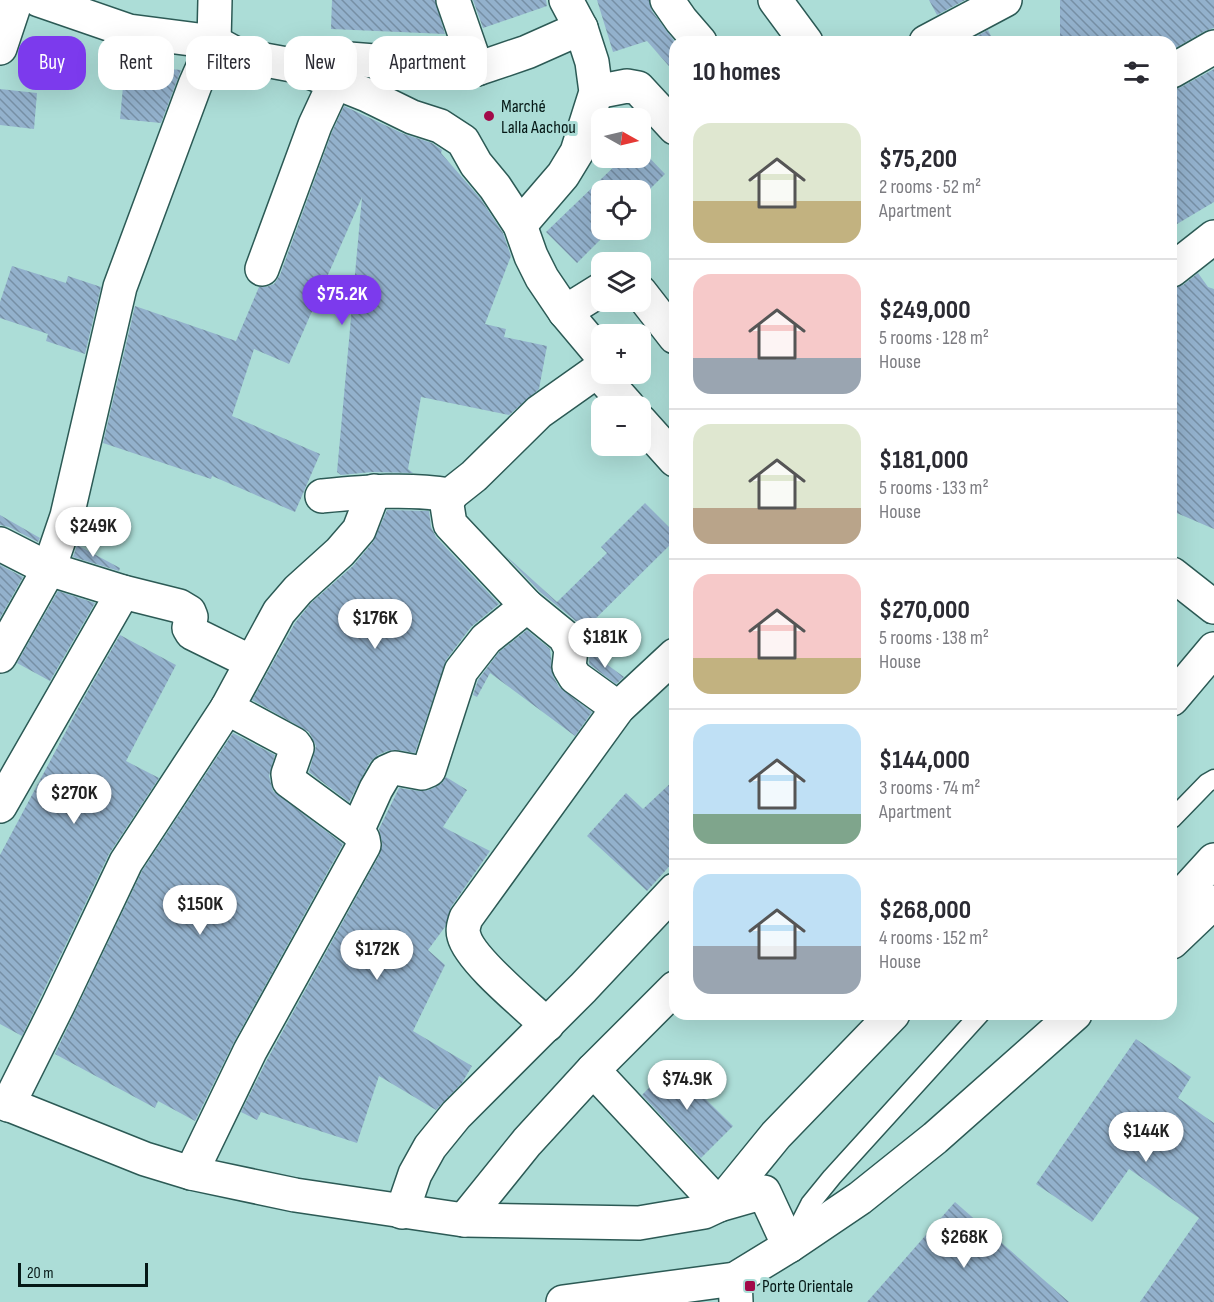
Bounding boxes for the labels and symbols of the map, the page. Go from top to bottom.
place label: Marché Lalla Aachou [501,96,576,138]
north arrow [591,108,651,168]
marker: Marché Lalla Aachou [482,109,496,123]
pin: $75.2K [293,275,391,326]
pin: $249K [51,507,135,558]
pin: $176K [333,599,417,650]
pin: $181K [563,618,647,669]
pin: $270K [32,774,116,825]
pin: $150K [158,885,242,936]
pin: $172K [335,930,419,981]
pin: $74.9K [638,1060,736,1111]
pin: $144K [1104,1112,1188,1163]
pin: $268K [922,1218,1006,1269]
scale bar [18,1260,148,1288]
place label: Porte Orientale [762,1276,853,1297]
marker: Porte Orientale [743,1279,757,1293]

